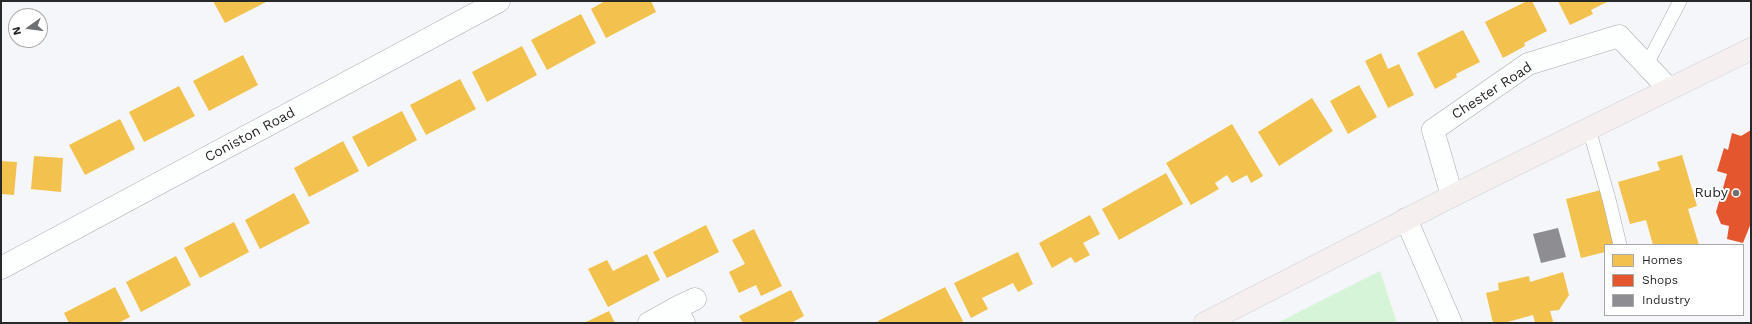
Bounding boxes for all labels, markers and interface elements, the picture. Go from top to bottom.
north arrow [8,8,48,48]
text: N [10,25,24,36]
street label: Chester Road [1449,59,1535,123]
street label: Coniston Road [202,104,298,166]
place label: Ruby [1694,185,1728,201]
marker: Ruby [1731,188,1741,198]
legend [1604,244,1744,316]
text: Homes [1642,253,1683,267]
text: Shops [1642,273,1678,287]
text: Industry [1642,293,1690,307]

